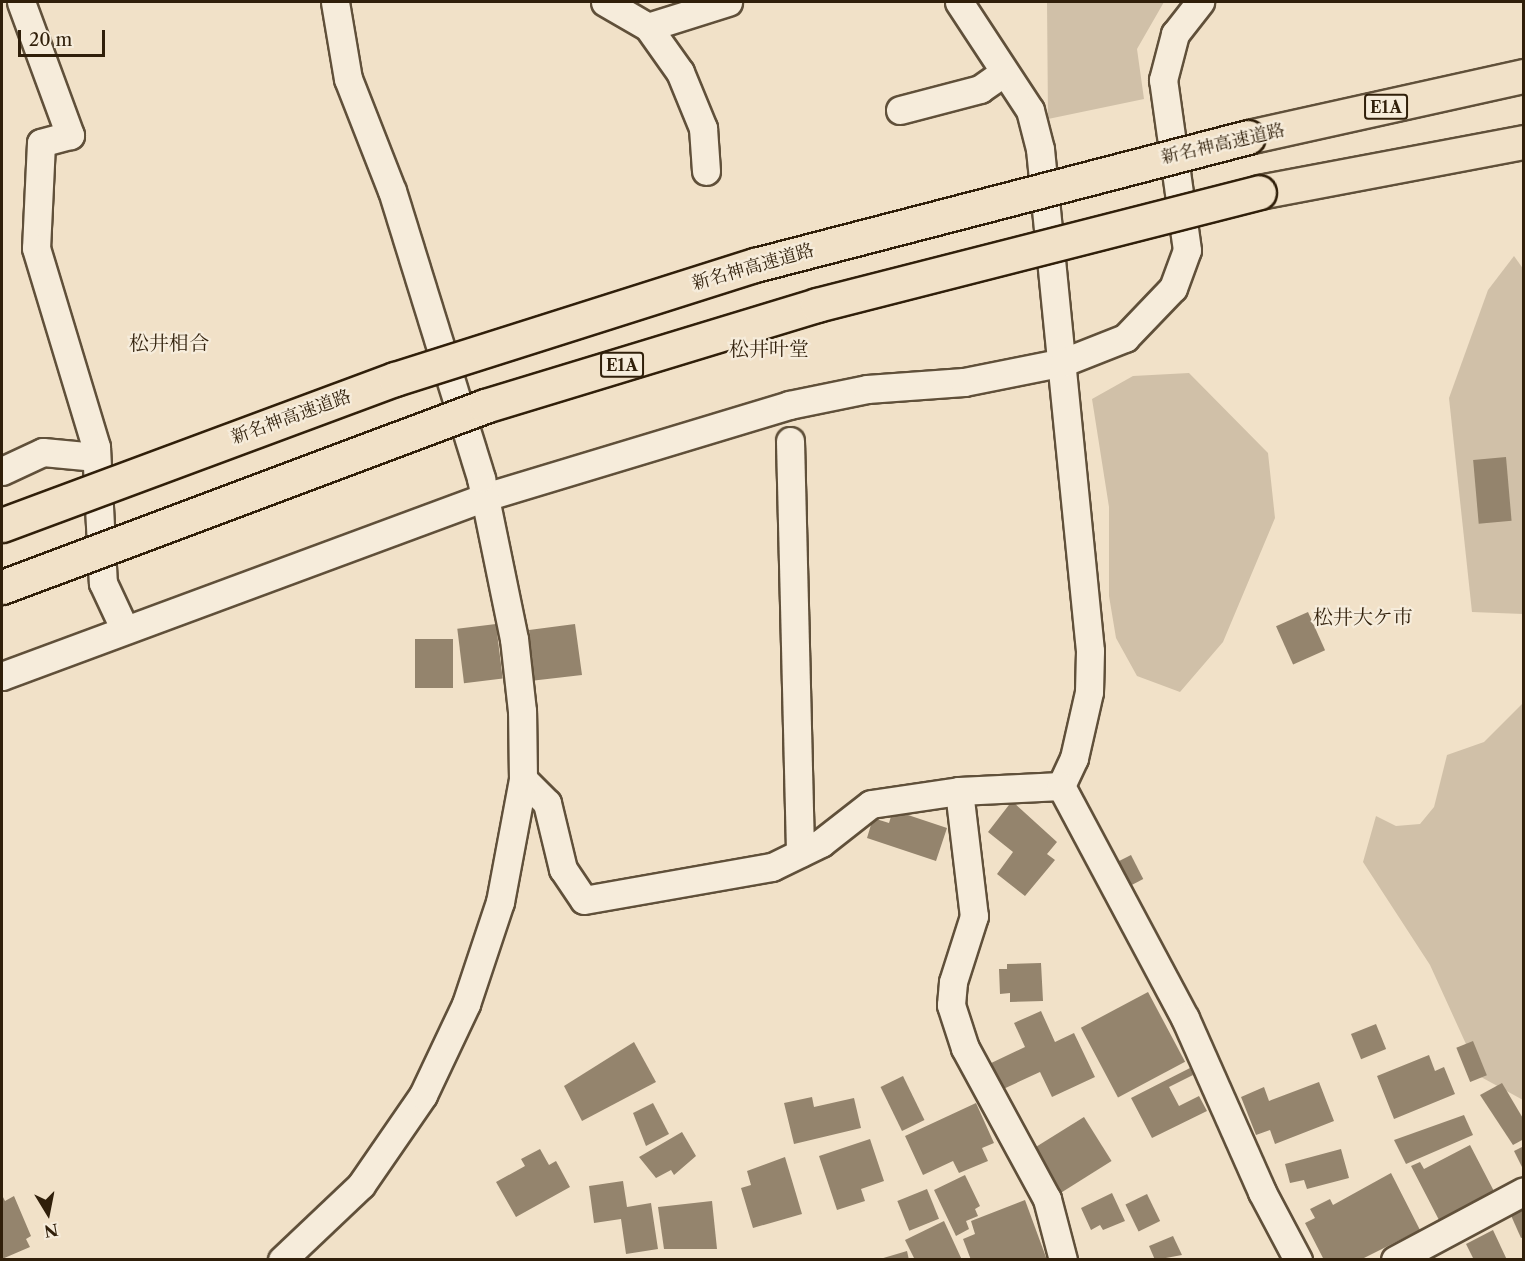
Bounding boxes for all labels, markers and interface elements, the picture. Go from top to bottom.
scale bar [21,18,108,56]
text: 20 m [29,29,72,51]
road number: E1A [1364,94,1408,120]
street label: 新名神高速道路 [1159,119,1287,169]
street label: 新名神高速道路 [689,239,817,295]
district label: 松井相合 [129,331,209,355]
district label: 松井叶堂 [729,337,809,361]
road number: E1A [600,352,644,378]
street label: 新名神高速道路 [228,385,354,449]
district label: 松井大ケ市 [1313,605,1413,629]
north arrow [18,1183,78,1243]
text: N [43,1220,60,1242]

